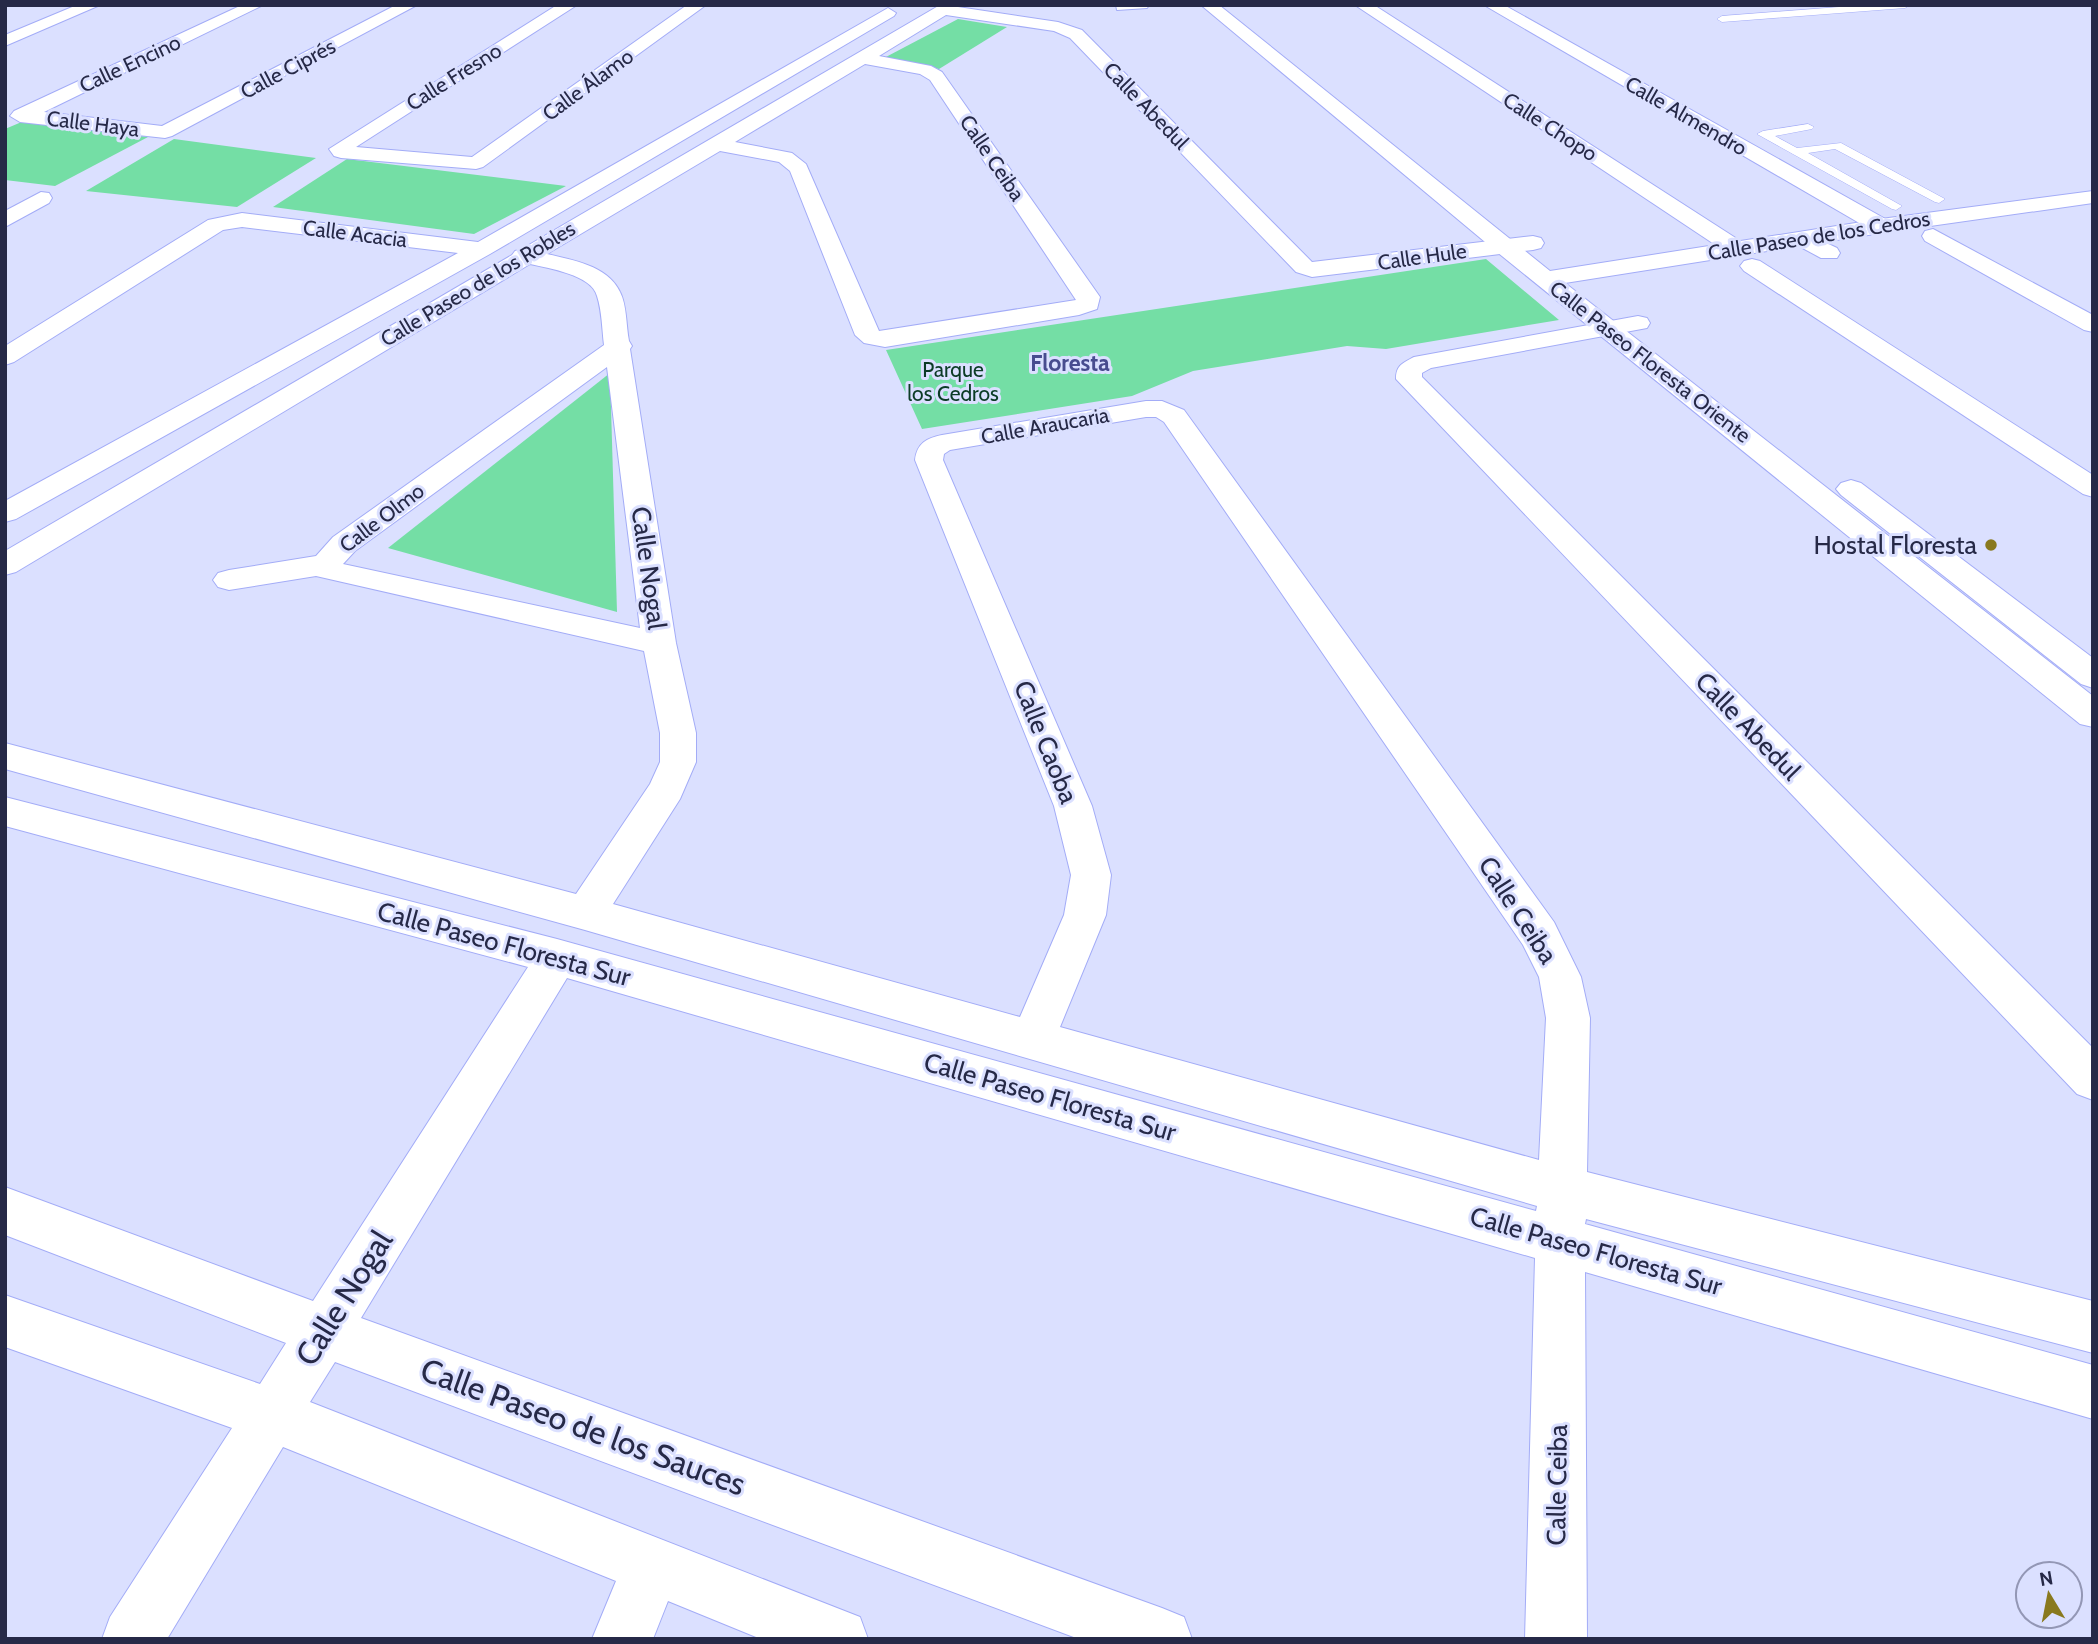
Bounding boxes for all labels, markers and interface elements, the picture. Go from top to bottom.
street label: Calle Encino [75,29,184,98]
street label: Calle Ciprés [236,33,340,104]
street label: Calle Fresno [402,38,506,116]
street label: Calle Álamo [537,43,638,126]
street label: Calle Abedul [1099,57,1194,154]
street label: Calle Almendro [1621,71,1752,161]
street label: Calle Chopo [1498,87,1602,166]
street label: Calle Haya [45,105,141,142]
street label: Calle Ceiba [955,110,1030,205]
street label: Calle Paseo de los Cedros [1706,206,1932,265]
street label: Calle Acacia [302,215,409,252]
street label: Calle Paseo de los Robles [376,215,580,352]
street label: Calle Hule [1376,238,1468,275]
street label: Calle Paseo Floresta Oriente [1545,275,1756,448]
district label: Floresta [1030,349,1110,377]
park label: Parque los Cedros [907,357,999,406]
street label: Calle Araucaria [979,402,1111,449]
street label: Calle Olmo [335,478,429,557]
street label: Calle Nogal [625,505,673,631]
place label: Hostal Floresta [1814,529,1978,561]
marker: Hostal Floresta [1983,537,1999,553]
street label: Calle Abedul [1689,665,1807,787]
street label: Calle Caoba [1007,676,1085,809]
street label: Calle Ceiba [1472,850,1565,970]
street label: Calle Paseo Floresta Sur [374,895,635,993]
street label: Calle Paseo Floresta Sur [920,1046,1181,1149]
street label: Calle Paseo Floresta Sur [1466,1200,1727,1303]
street label: Calle Nogal [287,1223,401,1373]
street label: Calle Paseo de los Sauces [415,1350,751,1503]
street label: Calle Ceiba [1540,1424,1574,1546]
north arrow [2014,1560,2084,1630]
text: N [2038,1566,2055,1591]

